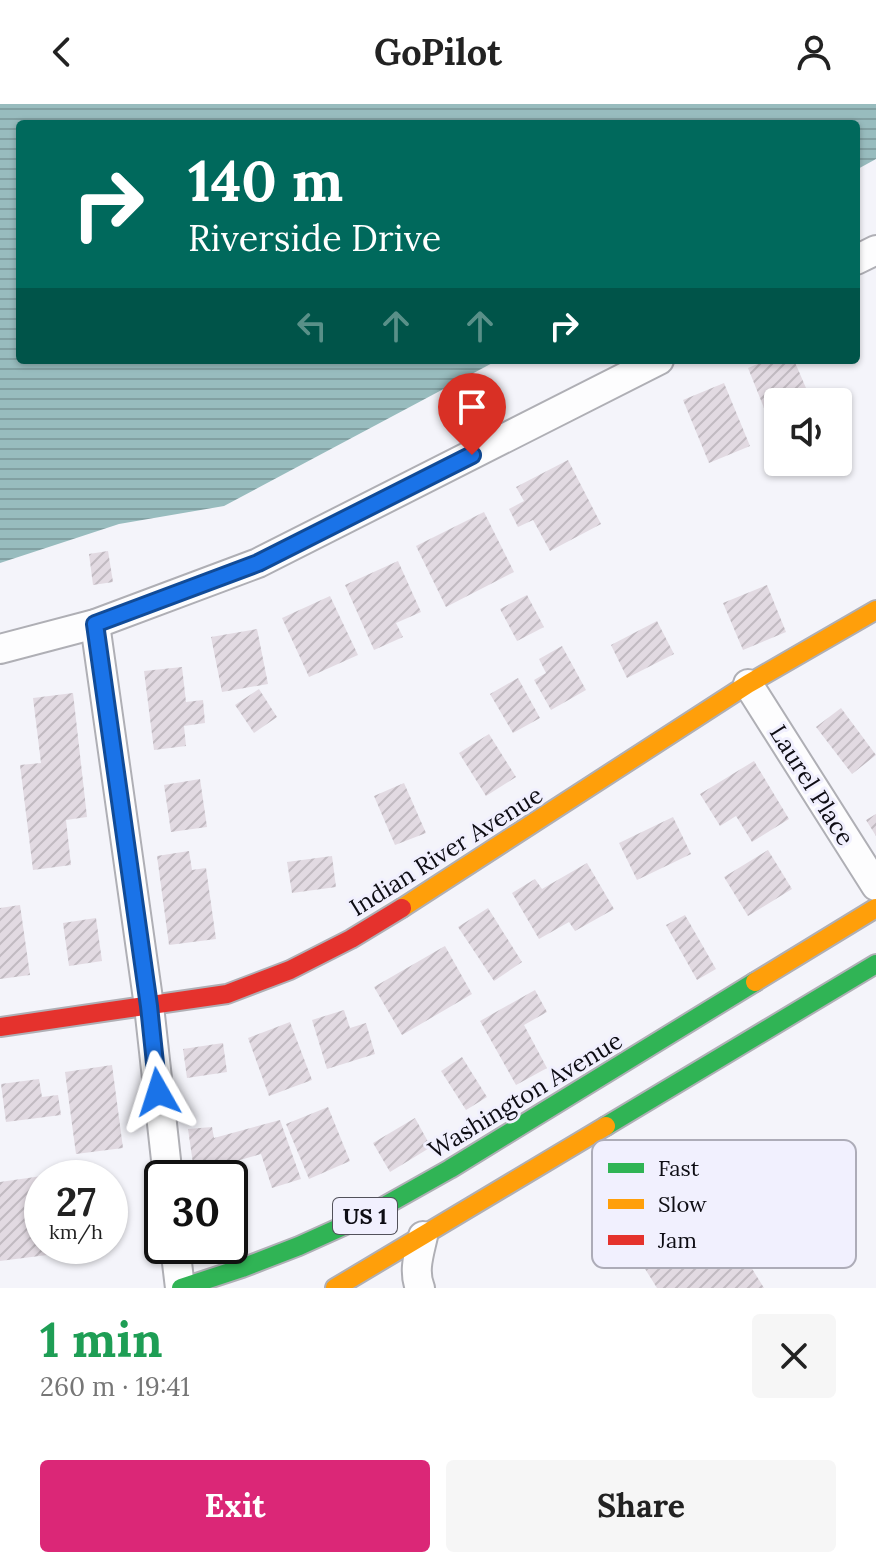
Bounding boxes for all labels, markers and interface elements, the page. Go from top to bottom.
text: GoPilot [374,29,502,75]
icon: back [40,30,84,74]
icon: person [792,30,836,74]
text: 140 m [188,145,343,216]
icon: right [56,152,160,256]
text: Riverside Drive [188,215,441,261]
icon: left [290,304,334,348]
icon: ahead [374,304,418,348]
icon: ahead [458,304,502,348]
icon: right [542,304,586,348]
pin [438,373,506,455]
icon: arrive [450,385,494,429]
map controls [764,388,852,476]
button: sound [764,388,852,476]
street label: Laurel Place [763,719,861,851]
street label: Indian River Avenue [344,779,548,923]
street label: Washington Avenue [422,1025,628,1165]
position arrow [116,1050,200,1134]
legend [592,1140,856,1268]
text: Fast [658,1154,700,1182]
speed limit sign: 30 [144,1160,248,1264]
text: 27 [56,1176,96,1227]
text: Slow [658,1190,707,1218]
road number: US 1 [333,1198,397,1234]
text: km/h [49,1219,103,1244]
text: Jam [657,1226,697,1254]
text: 1 min [40,1309,163,1370]
button: close [752,1314,836,1398]
text: 260 m · 19:41 [40,1370,190,1403]
button: Exit [40,1460,430,1552]
button: Share [446,1460,836,1552]

